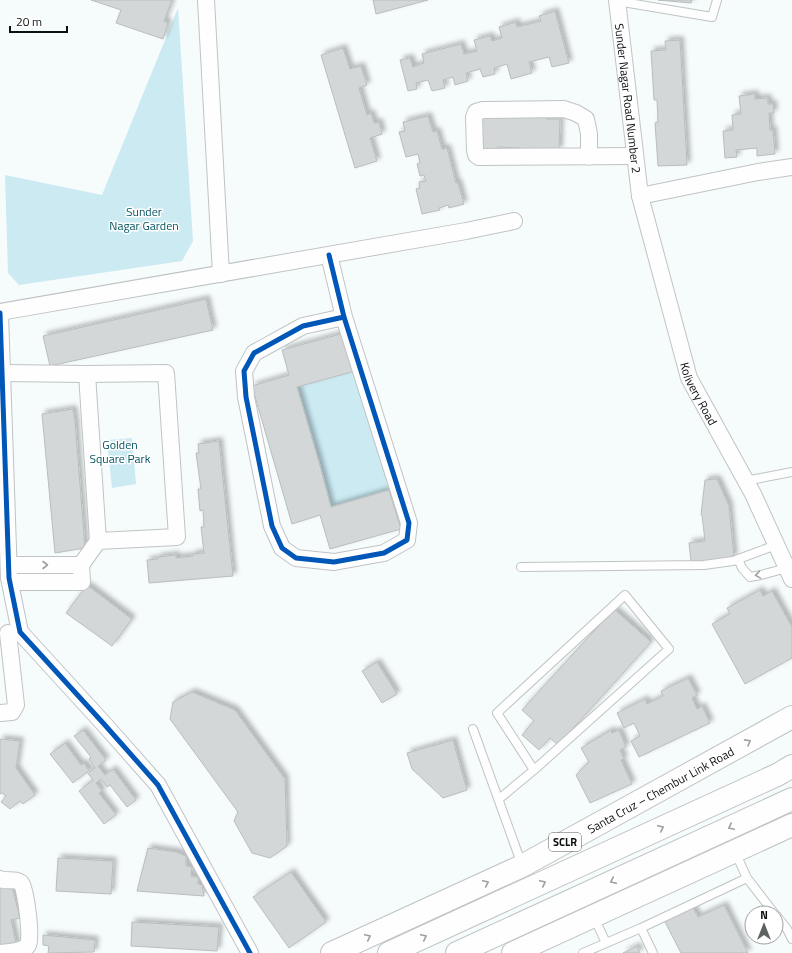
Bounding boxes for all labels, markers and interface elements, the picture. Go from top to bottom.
scale bar [10,8,67,34]
text: 20 m [16,12,42,31]
street label: Sunder Nagar Road Number 2 [610,22,647,174]
park label: Sunder Nagar Garden [109,202,179,235]
street label: Kolivery Road [676,360,723,429]
park label: Golden Square Park [90,435,151,468]
one-way arrow [42,561,48,569]
one-way arrow [755,570,761,579]
one-way arrow [744,739,751,746]
street label: Santa Cruz – Chembur Link Road [584,741,737,838]
one-way arrow [728,822,735,830]
one-way arrow [656,825,664,833]
road number: SCLR [549,833,581,851]
one-way arrow [610,876,617,884]
one-way arrow [482,879,489,887]
one-way arrow [539,879,546,887]
north arrow [744,905,784,945]
text: N [760,907,768,923]
one-way arrow [363,934,371,942]
one-way arrow [420,934,428,942]

